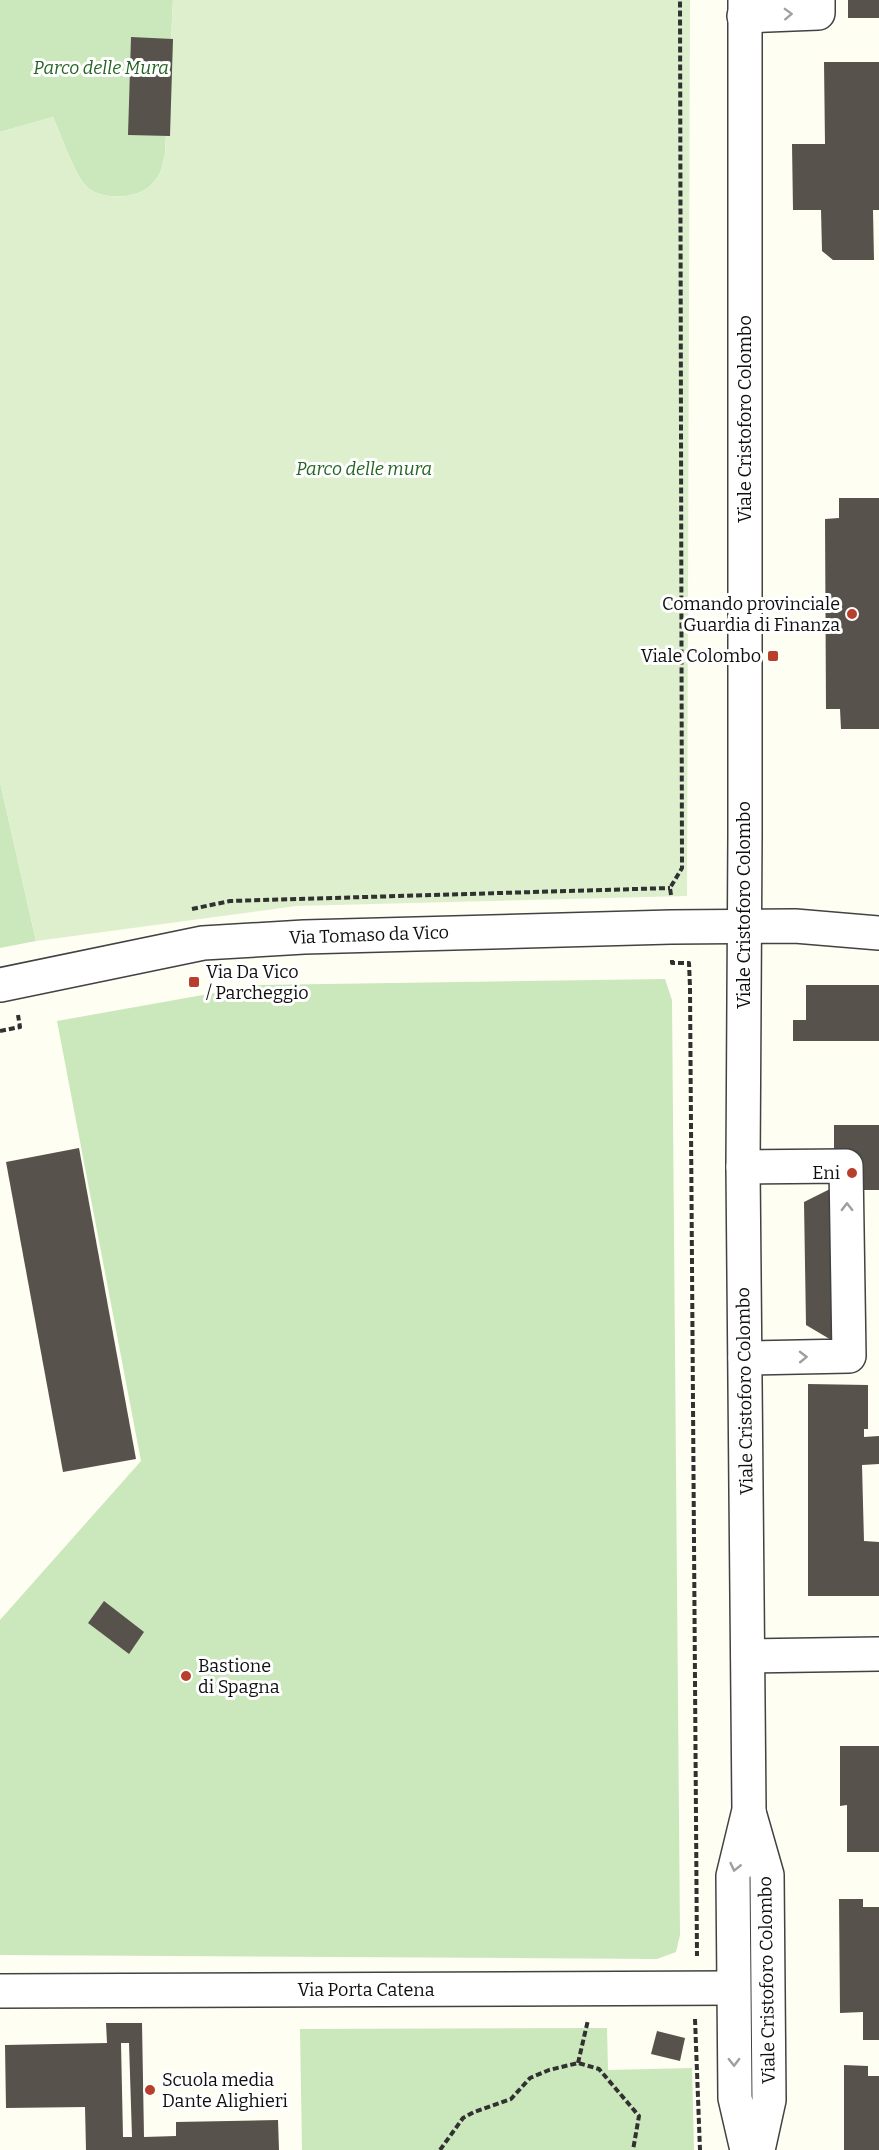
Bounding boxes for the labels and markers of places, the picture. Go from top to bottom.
place label: Comando provinciale Guardia di Finanza [662,593,840,636]
marker: Comando provinciale Guardia di Finanza [845,607,859,621]
place label: Viale Colombo [641,645,761,667]
marker: Viale Colombo [766,649,780,663]
place label: Via Da Vico / Parcheggio [206,961,309,1004]
marker: Via Da Vico / Parcheggio [187,975,201,989]
place label: Eni [812,1162,840,1184]
marker: Eni [845,1166,859,1180]
place label: Bastione di Spagna [198,1655,280,1698]
marker: Bastione di Spagna [179,1669,193,1683]
place label: Scuola media Dante Alighieri [162,2069,288,2112]
marker: Scuola media Dante Alighieri [143,2083,157,2097]

